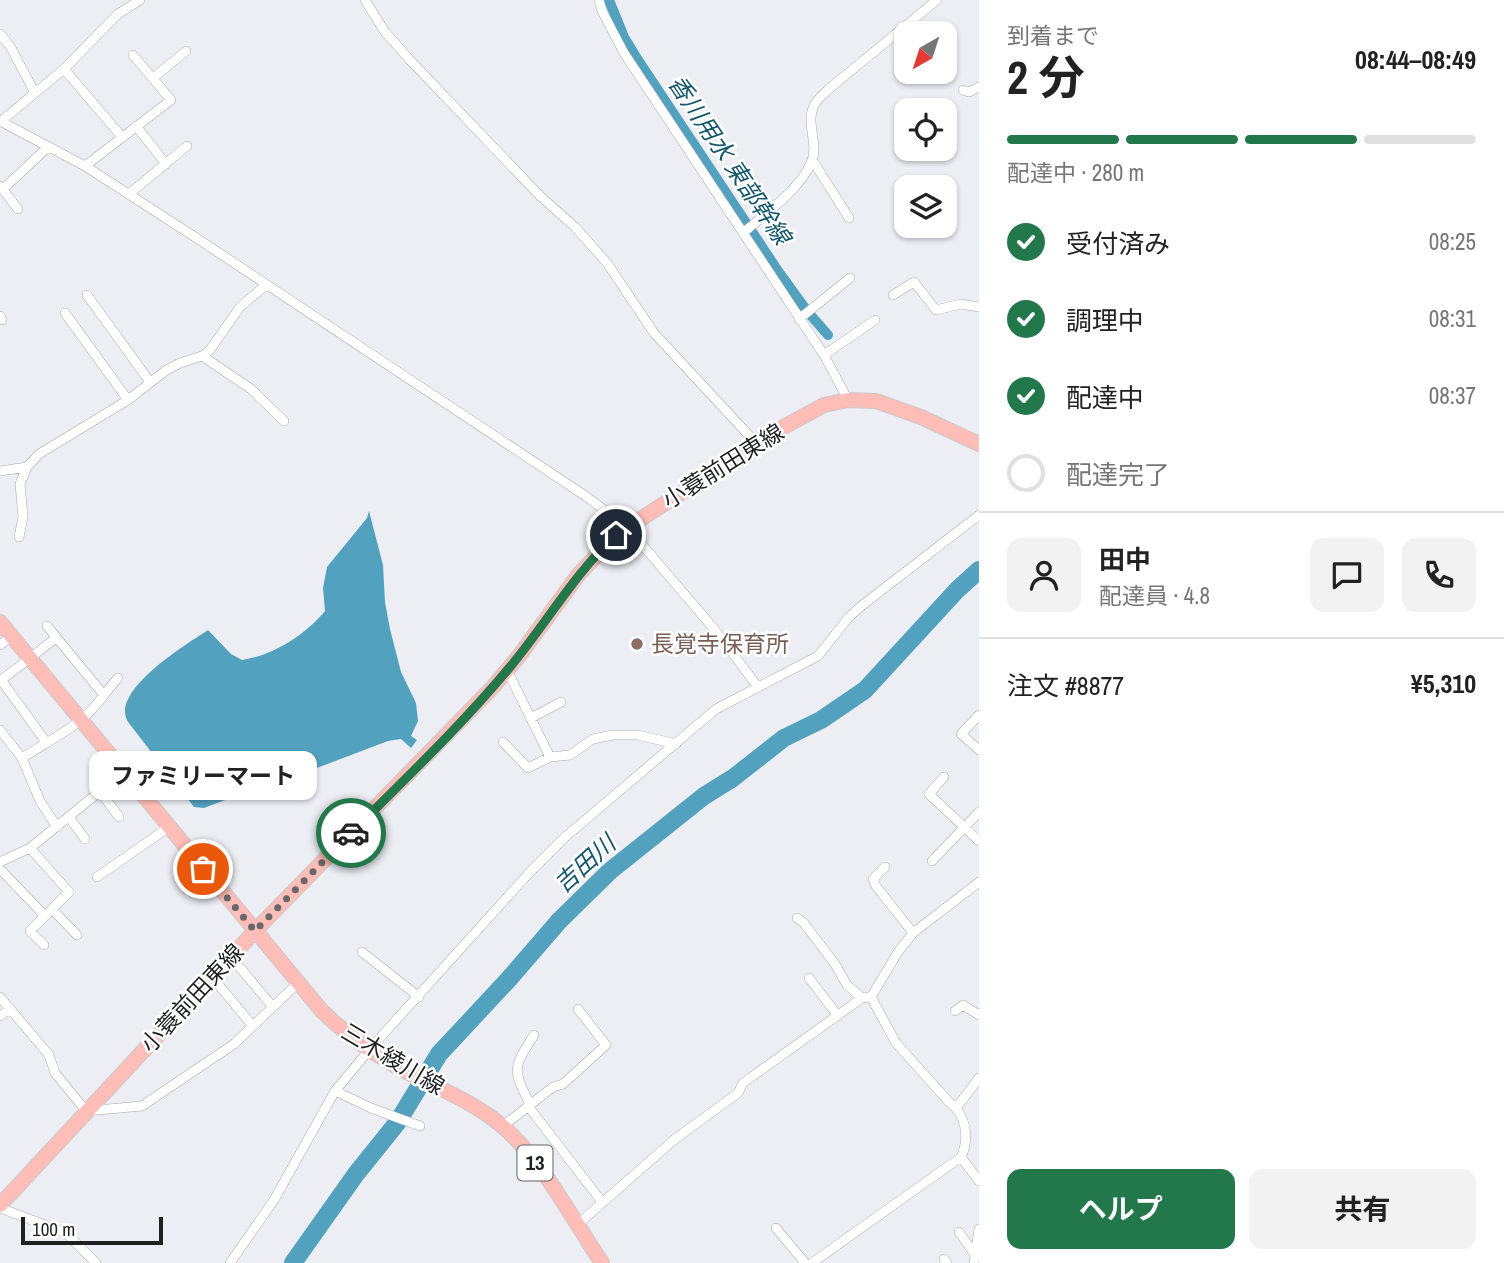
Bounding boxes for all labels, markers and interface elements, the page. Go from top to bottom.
text: 到着まで [1007,20,1099,51]
north arrow [894,21,957,84]
map controls [894,21,957,238]
text: 08:44–08:49 [1355,42,1476,77]
text: 2 分 [1007,46,1084,108]
water label: 香川用水 東部幹線 [661,69,800,253]
button: locate [894,98,957,161]
text: 配達中 · 280 m [1007,157,1144,188]
button: layers [894,175,957,238]
icon: check [1007,223,1045,261]
text: 受付済み [1066,226,1170,261]
text: 08:25 [1429,226,1476,257]
icon: check [1007,300,1045,338]
text: 調理中 [1066,303,1144,338]
text: 08:31 [1429,303,1476,334]
icon: check [1007,377,1045,415]
text: 配達中 [1066,380,1144,415]
text: 08:37 [1429,380,1476,411]
street label: 小蓑前田東線 [656,416,789,515]
text: 配達完了 [1066,457,1170,492]
pin [586,505,646,565]
icon: home [597,516,635,554]
button: person [1007,538,1081,612]
button: chat [1310,538,1384,612]
button: phone [1402,538,1476,612]
text: 田中 [1099,542,1151,577]
text: 配達員 · 4.8 [1099,580,1210,611]
place label: 長覚寺保育所 [651,628,789,659]
marker: 長覚寺保育所 [629,636,645,652]
text: ¥5,310 [1411,666,1476,701]
text: 注文 #8877 [1007,668,1124,703]
callout: ファミリーマート [89,750,317,799]
text: ファミリーマート [111,760,295,791]
courier [316,798,386,868]
icon: car [332,814,370,852]
water label: 吉田川 [547,825,624,899]
pin [173,839,233,899]
icon: bag [184,850,222,888]
street label: 小蓑前田東線 [133,937,250,1059]
street label: 三木綾川線 [336,1016,451,1101]
road number: 13 [518,1146,552,1180]
button: ヘルプ [1007,1169,1235,1249]
button: 共有 [1249,1169,1476,1249]
scale bar [21,1214,163,1246]
text: 100 m [32,1216,75,1242]

